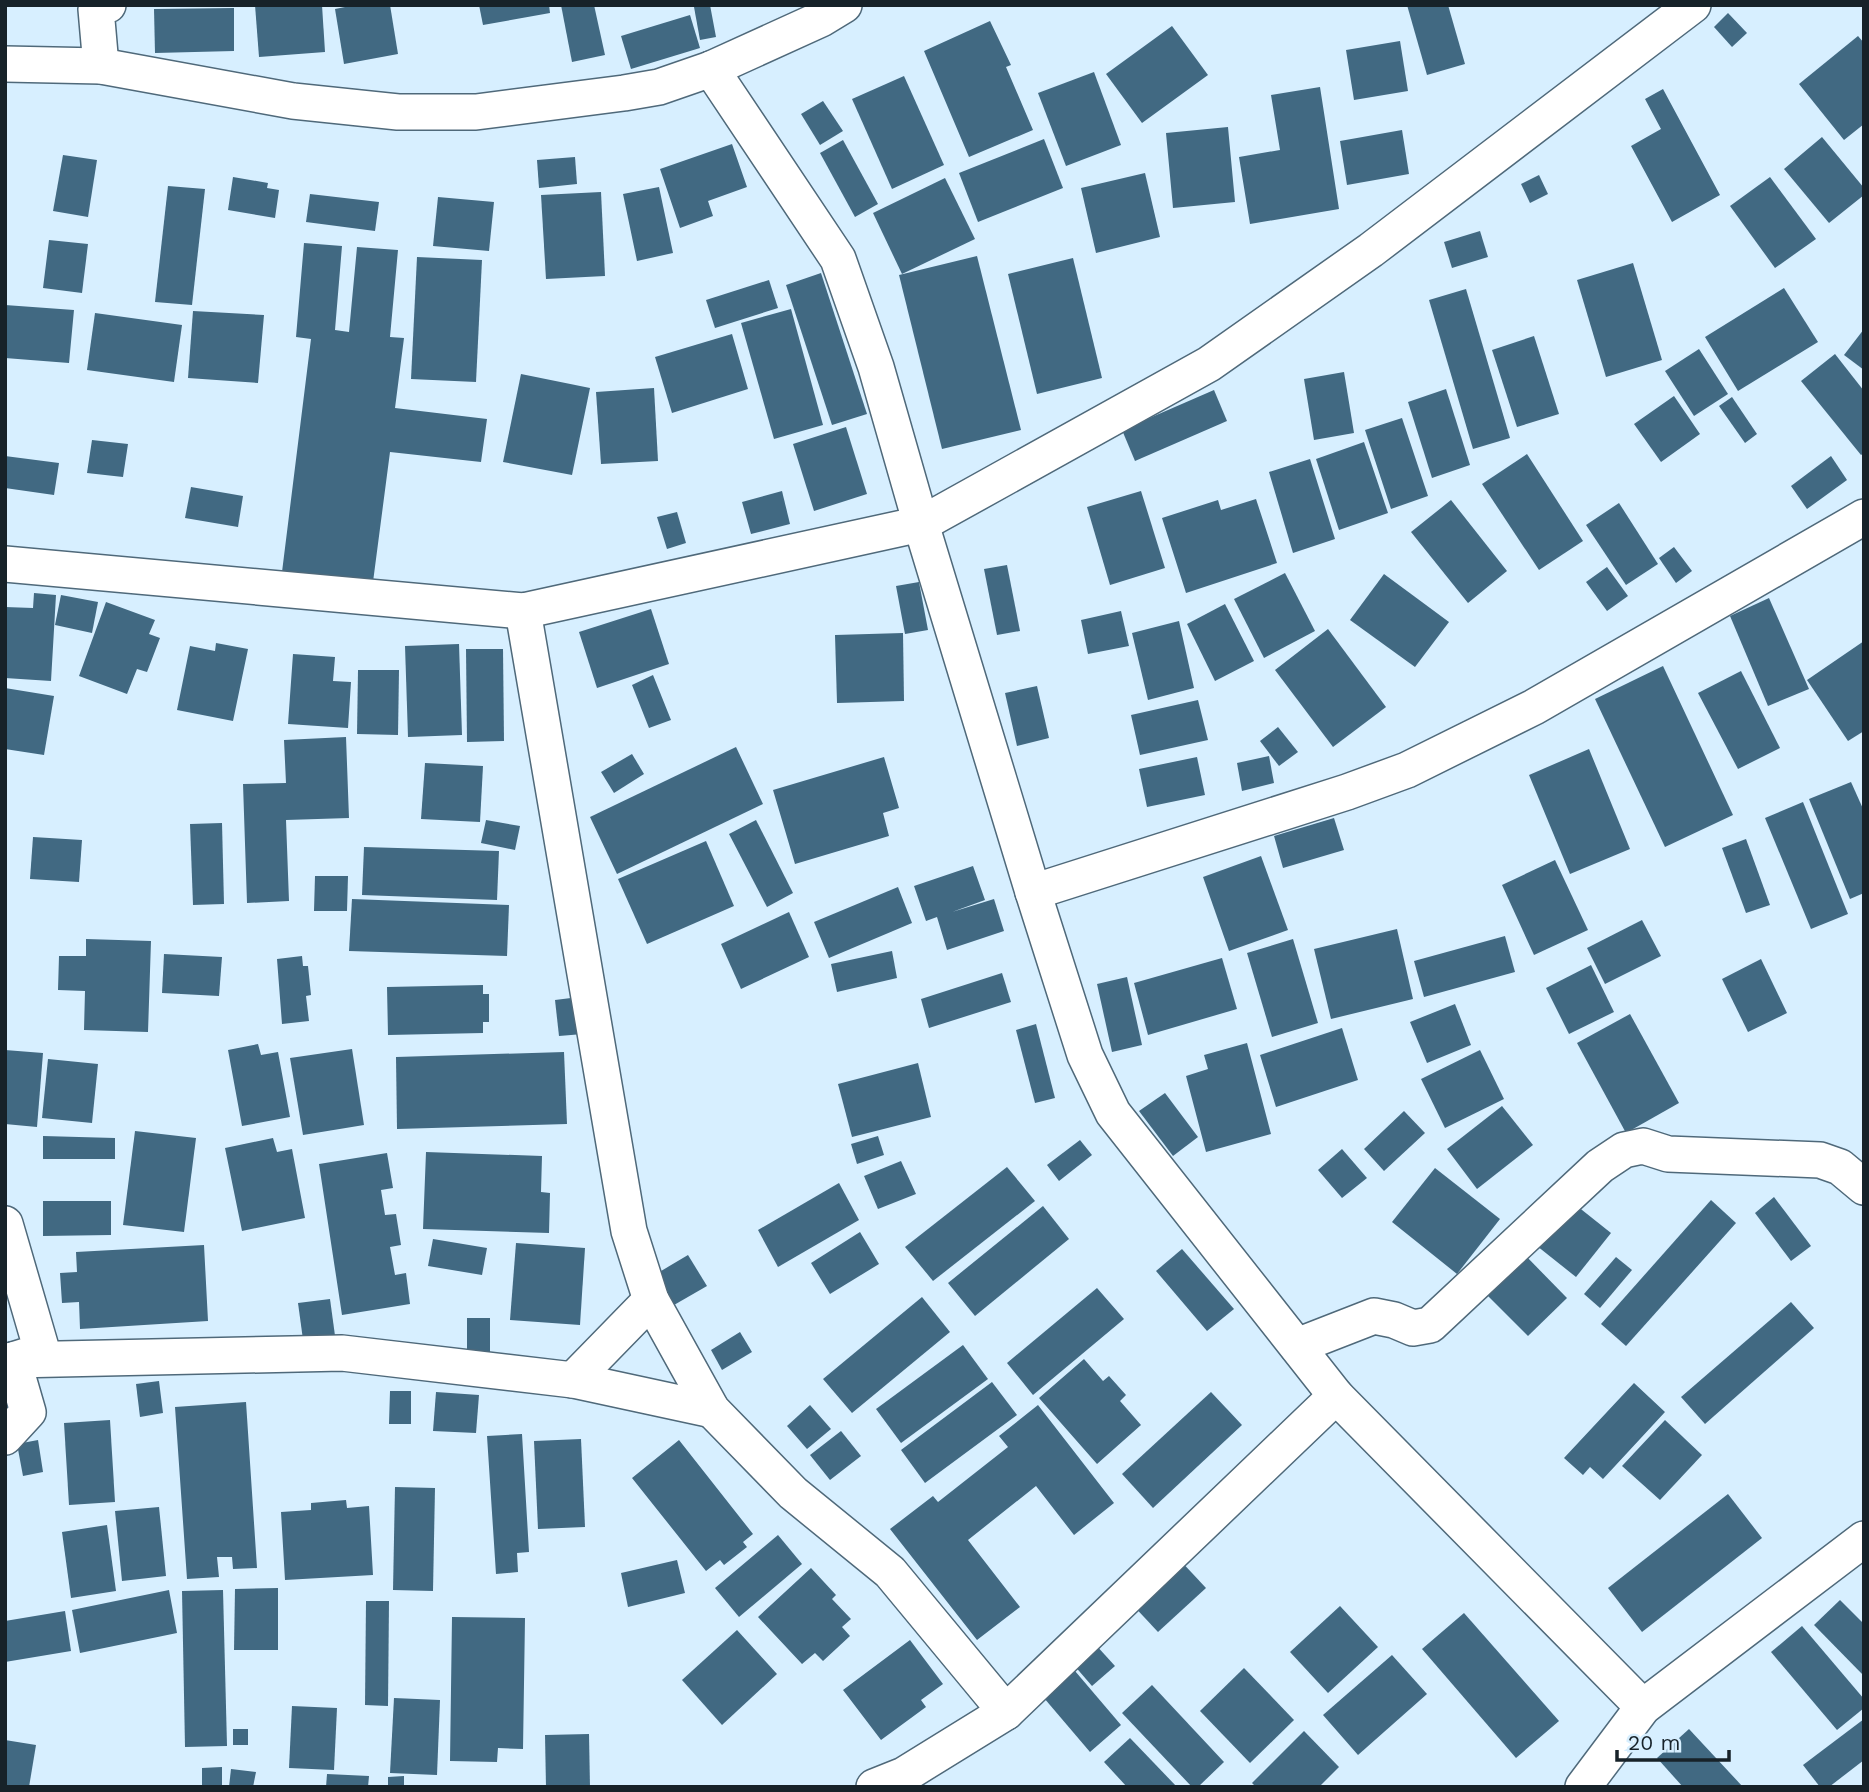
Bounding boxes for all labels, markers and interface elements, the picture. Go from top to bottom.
scale bar [1617,1718,1729,1762]
text: 20 m [1628,1730,1680,1755]

